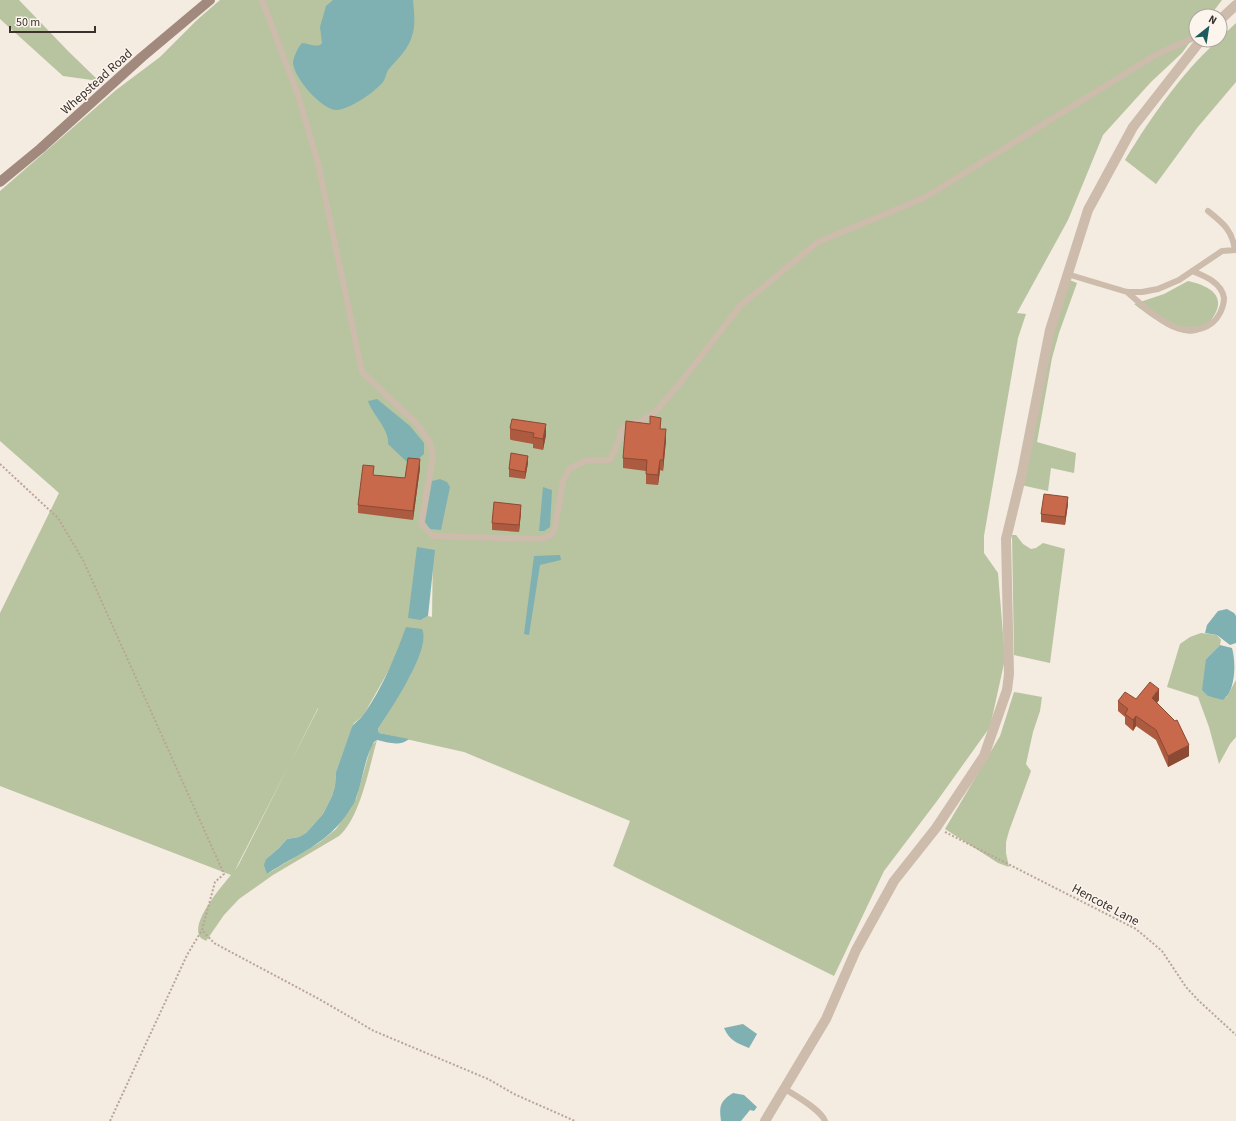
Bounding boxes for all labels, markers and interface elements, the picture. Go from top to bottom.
scale bar [10,8,95,34]
north arrow [1188,8,1228,48]
text: N [1206,11,1220,28]
text: 50 m [16,14,40,31]
street label: Whepstead Road [57,45,136,119]
street label: Hencote Lane [1069,880,1143,930]

